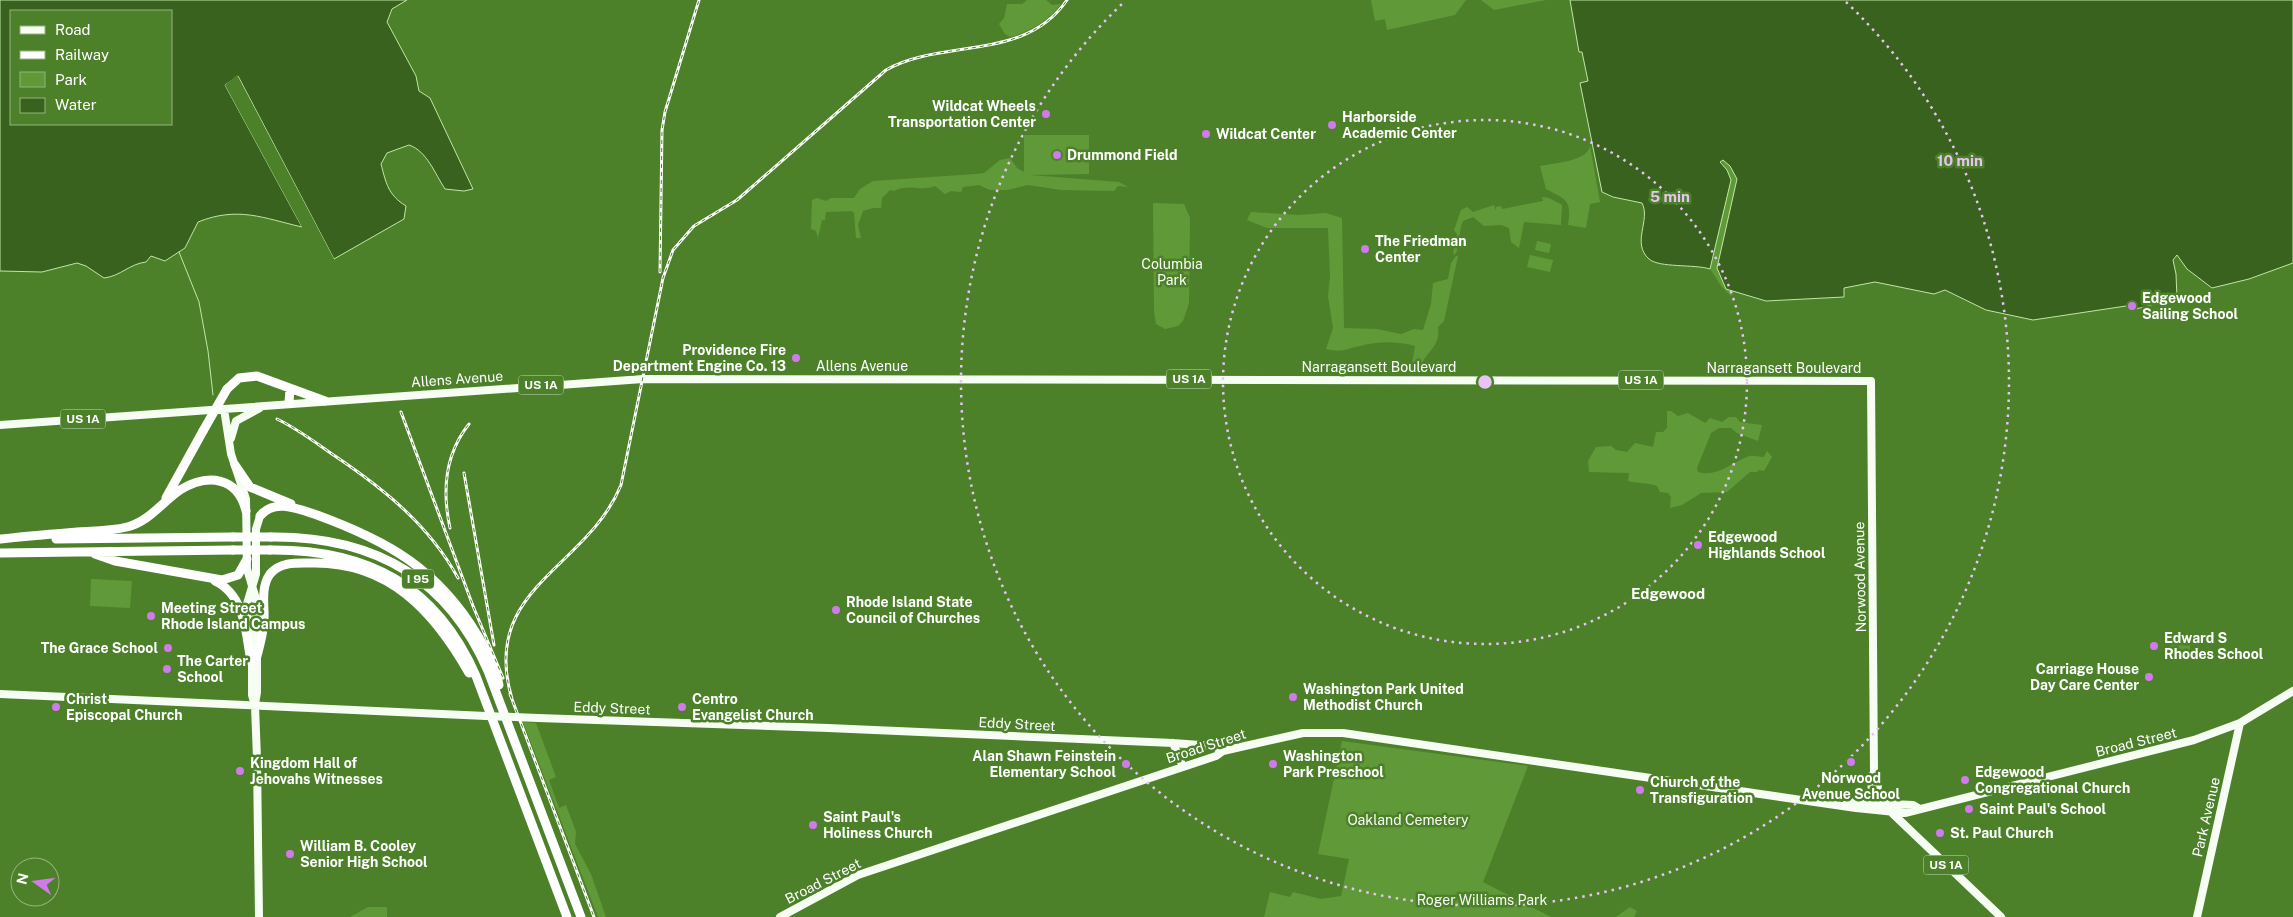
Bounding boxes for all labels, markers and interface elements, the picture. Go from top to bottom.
legend [10,10,172,125]
text: Road [55,21,91,38]
text: Railway [55,46,109,63]
text: Park [55,71,87,88]
text: Water [55,96,97,113]
place label: Wildcat Wheels Transportation Center [888,98,1036,130]
marker: Wildcat Wheels Transportation Center [1040,108,1052,120]
place label: Harborside Academic Center [1342,109,1457,141]
marker: Harborside Academic Center [1326,119,1338,131]
place label: Wildcat Center [1216,126,1316,142]
marker: Wildcat Center [1200,128,1212,140]
place label: Drummond Field [1067,147,1177,163]
marker: Drummond Field [1051,149,1063,161]
text: 10 min [1937,152,1983,169]
text: 5 min [1650,188,1690,205]
place label: The Friedman Center [1375,233,1467,265]
marker: The Friedman Center [1359,243,1371,255]
park label: Columbia Park [1141,256,1203,288]
place label: Edgewood Sailing School [2142,290,2239,322]
marker: Edgewood Sailing School [2126,300,2138,312]
place label: Providence Fire Department Engine Co. 13 [613,342,786,374]
marker: Providence Fire Department Engine Co. 13 [790,352,802,364]
street label: Allens Avenue [816,358,908,374]
street label: Narragansett Boulevard [1302,359,1456,375]
street label: Narragansett Boulevard [1707,360,1861,376]
street label: Allens Avenue [410,368,504,390]
road number: US 1A [1166,369,1212,388]
road number: US 1A [1618,370,1664,390]
centre of rings [1476,373,1494,391]
road number: US 1A [518,376,564,394]
road number: US 1A [61,409,106,428]
street label: Norwood Avenue [1851,522,1869,632]
place label: Edgewood Highlands School [1708,529,1826,561]
marker: Edgewood Highlands School [1692,539,1704,551]
road number: I 95 [402,570,434,588]
district label: Edgewood [1631,585,1705,602]
place label: Rhode Island State Council of Churches [846,594,980,626]
place label: Meeting Street Rhode Island Campus [161,600,305,632]
marker: Rhode Island State Council of Churches [830,604,842,616]
marker: Meeting Street Rhode Island Campus [145,610,157,622]
place label: Edward S Rhodes School [2164,630,2264,662]
place label: The Grace School [41,640,158,656]
marker: Edward S Rhodes School [2148,640,2160,652]
marker: The Grace School [162,642,174,654]
place label: The Carter School [177,653,248,685]
place label: Carriage House Day Care Center [2030,661,2139,693]
marker: The Carter School [161,663,173,675]
marker: Carriage House Day Care Center [2143,671,2155,683]
place label: Washington Park United Methodist Church [1303,681,1464,713]
place label: Christ Episcopal Church [66,691,183,723]
place label: Centro Evangelist Church [692,691,814,723]
marker: Washington Park United Methodist Church [1287,691,1299,703]
street label: Eddy Street [573,699,651,717]
marker: Christ Episcopal Church [50,701,62,713]
marker: Centro Evangelist Church [676,701,688,713]
street label: Eddy Street [978,714,1056,734]
street label: Broad Street [2094,724,2178,760]
street label: Broad Street [1164,726,1248,766]
place label: Alan Shawn Feinstein Elementary School [972,748,1116,780]
place label: Washington Park Preschool [1283,748,1384,780]
place label: Kingdom Hall of Jehovahs Witnesses [250,755,383,787]
marker: Norwood Avenue School [1845,756,1857,768]
marker: Alan Shawn Feinstein Elementary School [1120,758,1132,770]
marker: Washington Park Preschool [1267,758,1279,770]
place label: Edgewood Congregational Church [1975,764,2130,796]
marker: Kingdom Hall of Jehovahs Witnesses [234,765,246,777]
place label: Norwood Avenue School [1802,770,1901,802]
place label: Church of the Transfiguration [1650,774,1753,806]
marker: Edgewood Congregational Church [1959,774,1971,786]
street label: Park Avenue [2189,776,2223,858]
marker: Church of the Transfiguration [1634,784,1646,796]
place label: Saint Paul's School [1979,801,2107,817]
marker: Saint Paul's School [1963,803,1975,815]
place label: Saint Paul's Holiness Church [823,809,932,841]
park label: Oakland Cemetery [1347,812,1469,828]
marker: Saint Paul's Holiness Church [807,819,819,831]
place label: St. Paul Church [1950,825,2054,841]
marker: St. Paul Church [1934,827,1946,839]
place label: William B. Cooley Senior High School [300,838,428,870]
marker: William B. Cooley Senior High School [284,848,296,860]
street label: Broad Street [782,855,864,907]
road number: US 1A [1924,856,1968,874]
north arrow [10,857,60,907]
text: N [13,872,31,886]
park label: Roger Williams Park [1417,892,1547,908]

